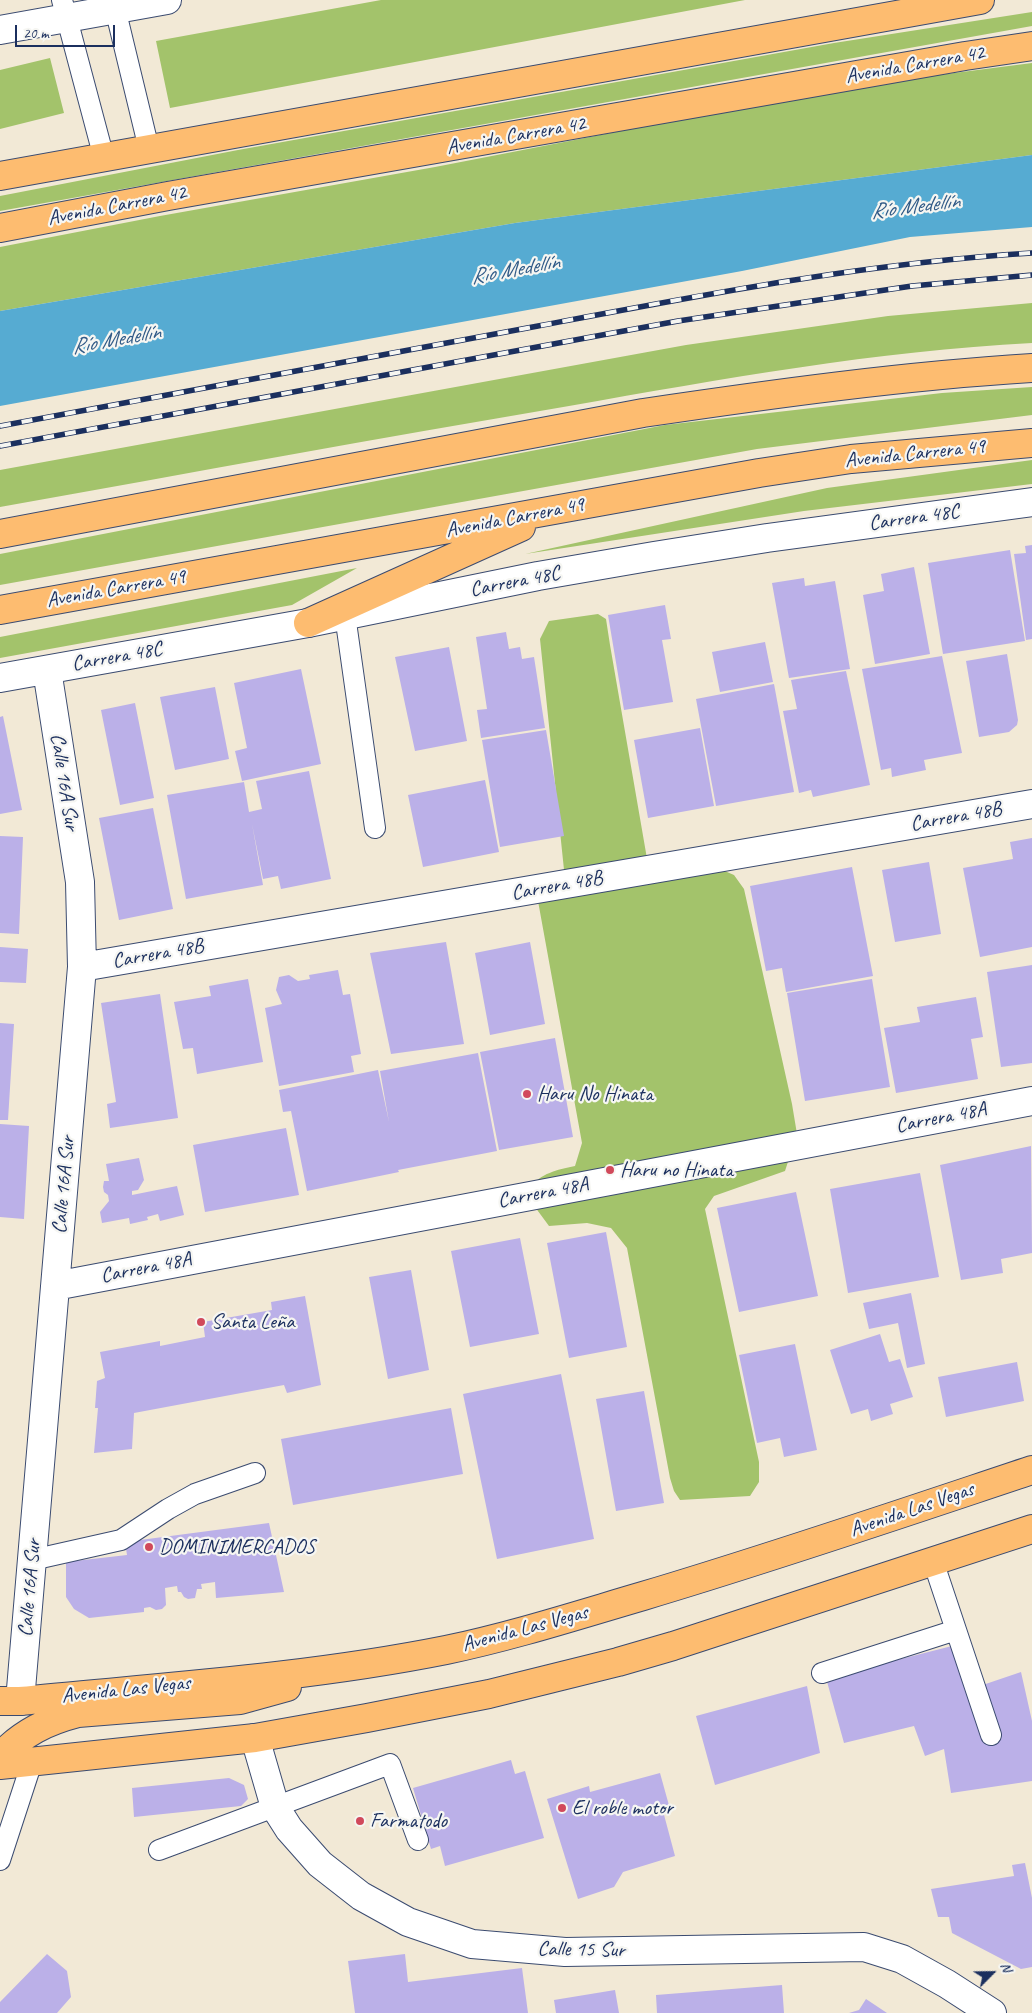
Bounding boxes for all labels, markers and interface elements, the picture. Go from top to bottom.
scale bar [18,15,118,47]
text: 20 m [23,24,49,43]
street label: Avenida Carrera 42 [844,40,986,90]
street label: Avenida Carrera 42 [445,111,587,161]
street label: Avenida Carrera 42 [46,180,188,232]
water label: Río Medellín [869,188,961,226]
water label: Río Medellín [469,249,561,291]
water label: Río Medellín [70,319,162,361]
street label: Avenida Carrera 49 [844,434,986,474]
street label: Avenida Carrera 49 [444,492,586,544]
street label: Carrera 48C [867,499,961,537]
street label: Carrera 48C [468,561,562,603]
street label: Avenida Carrera 49 [45,564,187,614]
street label: Carrera 48C [70,637,164,677]
street label: Calle 16A Sur [44,732,84,832]
street label: Carrera 48B [908,797,1004,837]
street label: Carrera 48B [509,866,605,906]
street label: Carrera 48B [110,934,206,974]
place label: Haru No Hinata [537,1081,653,1107]
marker: Haru No Hinata [521,1088,533,1100]
street label: Carrera 48A [894,1097,988,1139]
street label: Calle 16A Sur [47,1135,81,1235]
place label: Haru no Hinata [620,1157,733,1183]
marker: Haru no Hinata [604,1164,616,1176]
street label: Carrera 48A [496,1172,590,1214]
street label: Carrera 48A [99,1247,193,1289]
place label: Santa Leña [211,1309,294,1335]
marker: Santa Leña [195,1316,207,1328]
street label: Avenida Las Vegas [847,1477,977,1543]
place label: DOMINIMERCADOS [159,1534,315,1560]
street label: Calle 16A Sur [13,1538,47,1638]
marker: DOMINIMERCADOS [143,1541,155,1553]
street label: Avenida Las Vegas [459,1600,591,1658]
street label: Avenida Las Vegas [60,1671,192,1709]
place label: El roble motor [572,1795,673,1821]
marker: El roble motor [556,1802,568,1814]
place label: Farmatodo [370,1808,447,1834]
marker: Farmatodo [354,1815,366,1827]
street label: Calle 15 Sur [537,1937,625,1963]
north arrow [967,1948,1017,1998]
text: N [997,1960,1016,1974]

